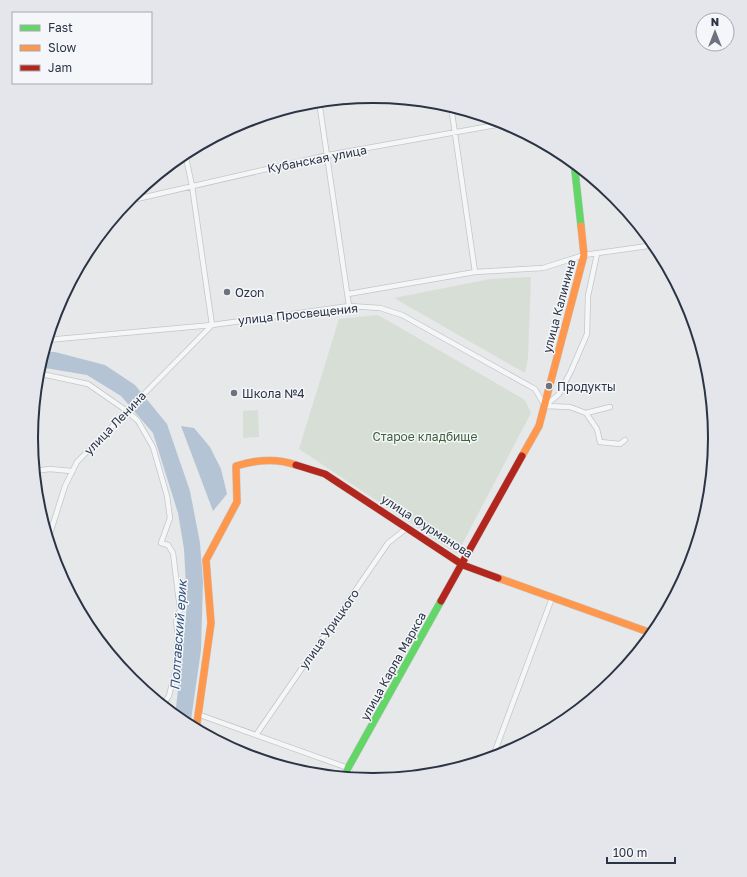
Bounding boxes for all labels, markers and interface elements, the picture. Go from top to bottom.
legend [12,12,152,84]
north arrow [695,12,735,52]
text: N [711,15,719,28]
text: Fast [48,20,73,35]
text: Slow [48,40,76,55]
text: Jam [48,60,72,75]
street label: Кубанская улица [266,142,368,176]
street label: улица Калинина [539,258,579,354]
place label: Ozon [235,285,264,300]
marker: Ozon [222,287,232,297]
street label: улица Просвещения [237,300,359,328]
place label: Продукты [557,379,616,394]
marker: Продукты [544,381,554,391]
place label: Школа №4 [242,386,305,401]
street label: улица Ленина [81,388,149,458]
marker: Школа №4 [229,388,239,398]
park label: Старое кладбище [373,429,477,444]
street label: улица Фурманова [378,491,476,561]
water label: Полтавский ерик [166,578,190,691]
street label: улица Урицкого [296,586,362,672]
street label: улица Карла Маркса [357,609,429,723]
scale bar [607,839,675,865]
text: 100 m [613,845,647,860]

